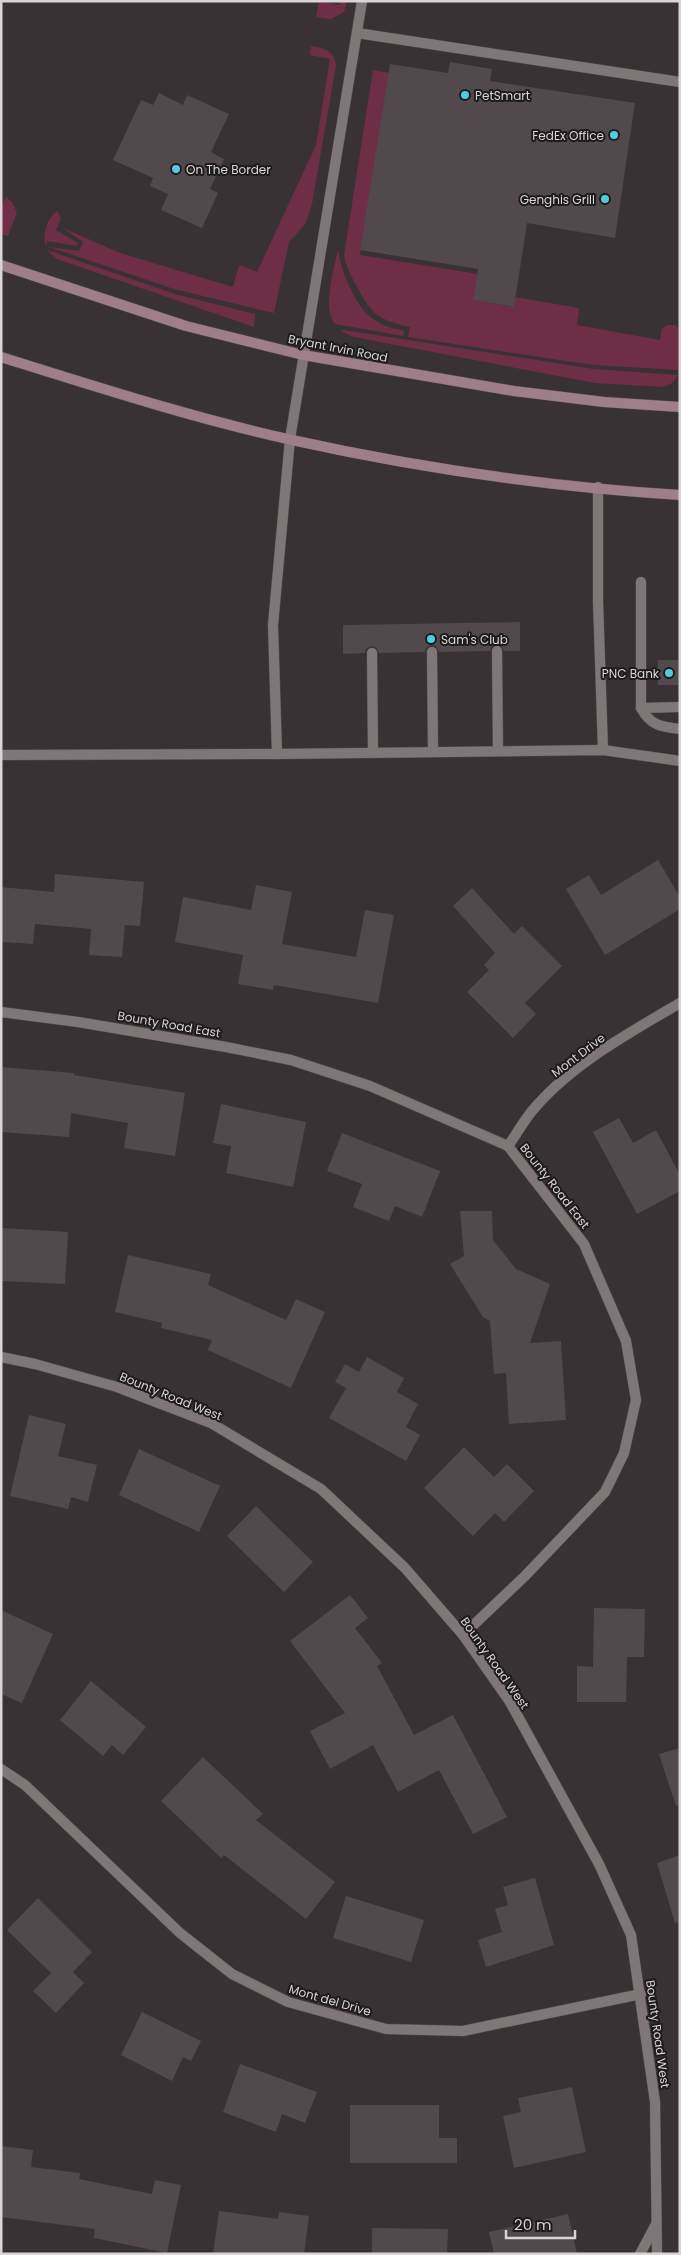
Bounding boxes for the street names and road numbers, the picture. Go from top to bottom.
street label: Bryant Irvin Road [287,330,389,366]
street label: Bounty Road East [116,1007,222,1041]
street label: Mont Drive [548,1029,608,1081]
street label: Bounty Road East [516,1140,594,1232]
street label: Bounty Road West [117,1368,225,1424]
street label: Bounty Road West [457,1614,533,1712]
street label: Bounty Road West [642,1979,674,2089]
street label: Mont del Drive [287,1980,373,2020]

